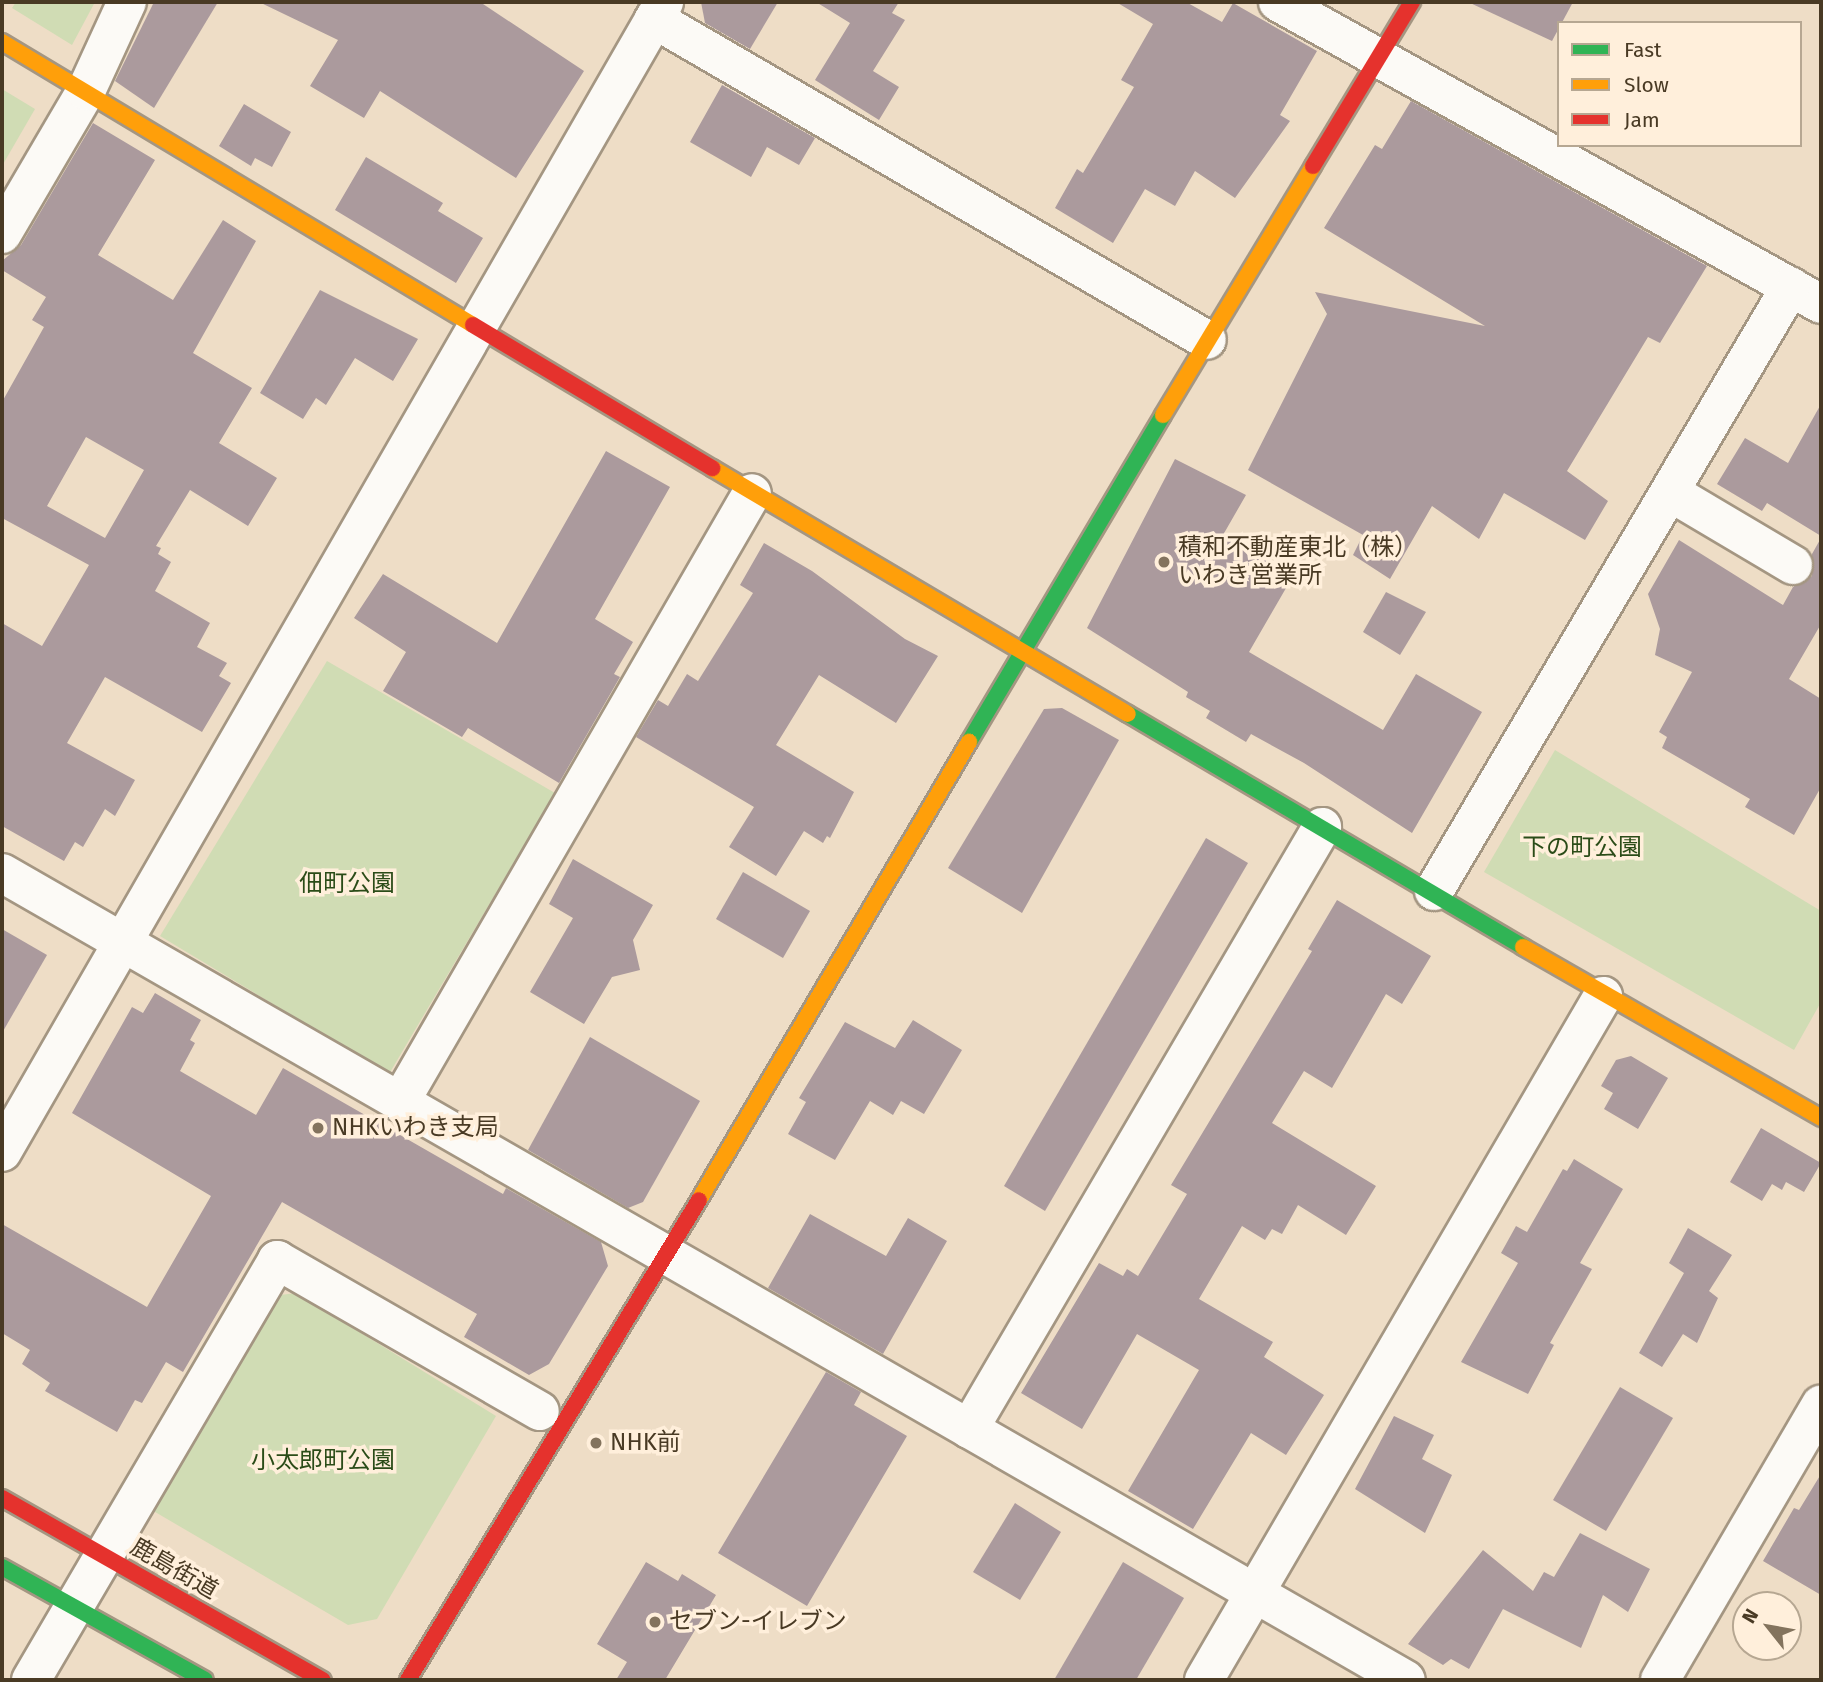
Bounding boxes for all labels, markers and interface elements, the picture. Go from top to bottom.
legend [1557,21,1802,147]
text: Fast [1624,37,1662,63]
text: Slow [1624,72,1669,98]
text: Jam [1624,107,1660,133]
place label: 積和不動産東北（株） いわき営業所 [1178,534,1418,590]
marker: 積和不動産東北（株） いわき営業所 [1156,554,1172,570]
park label: 下の町公園 [1522,834,1642,862]
park label: 佃町公園 [299,870,395,898]
place label: NHKいわき支局 [332,1114,499,1142]
marker: NHKいわき支局 [310,1120,326,1136]
place label: NHK前 [610,1429,681,1457]
marker: NHK前 [588,1435,604,1451]
park label: 小太郎町公園 [251,1447,395,1475]
street label: 鹿島街道 [125,1533,223,1605]
north arrow [1732,1591,1802,1661]
text: N [1737,1605,1763,1627]
place label: セブン-イレブン [669,1608,847,1636]
marker: セブン-イレブン [647,1614,663,1630]

